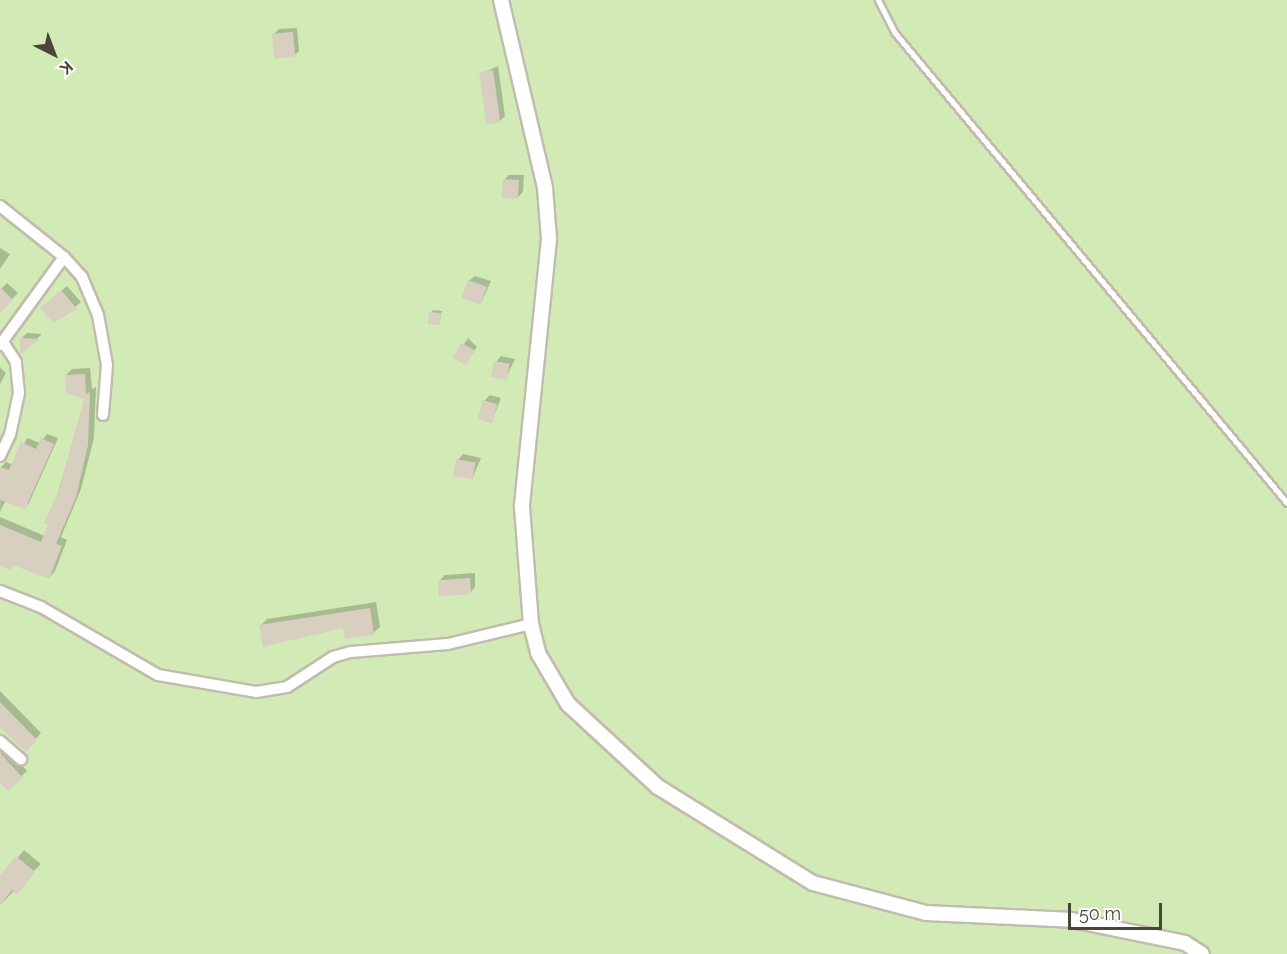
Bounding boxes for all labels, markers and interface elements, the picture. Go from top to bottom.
north arrow [24,24,84,84]
text: K [56,57,77,78]
scale bar [1071,891,1166,929]
text: 50 m [1079,903,1121,924]

